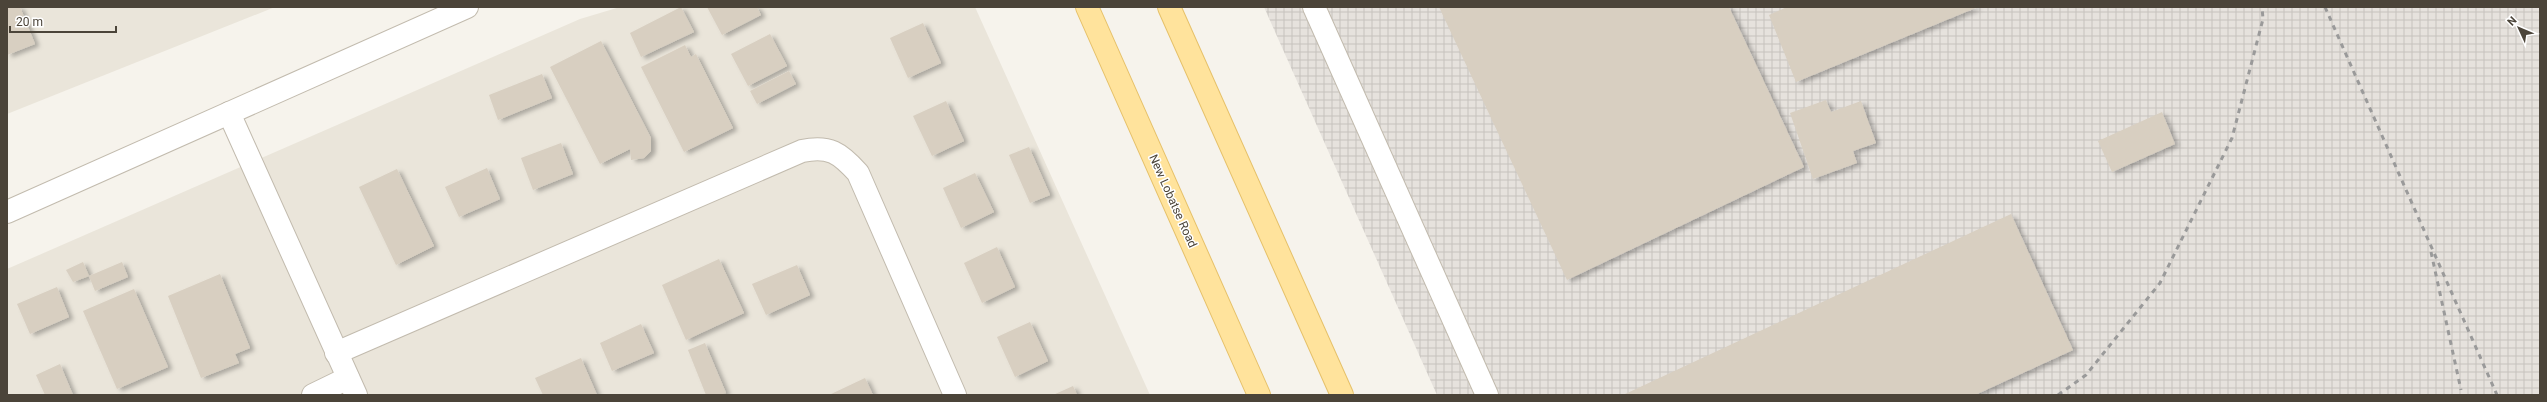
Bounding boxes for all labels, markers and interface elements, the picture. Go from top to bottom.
scale bar [10,8,116,34]
north arrow [2499,8,2539,48]
text: N [2505,14,2520,29]
text: 20 m [16,15,43,29]
street label: New Lobatse Road [1146,152,1200,250]

